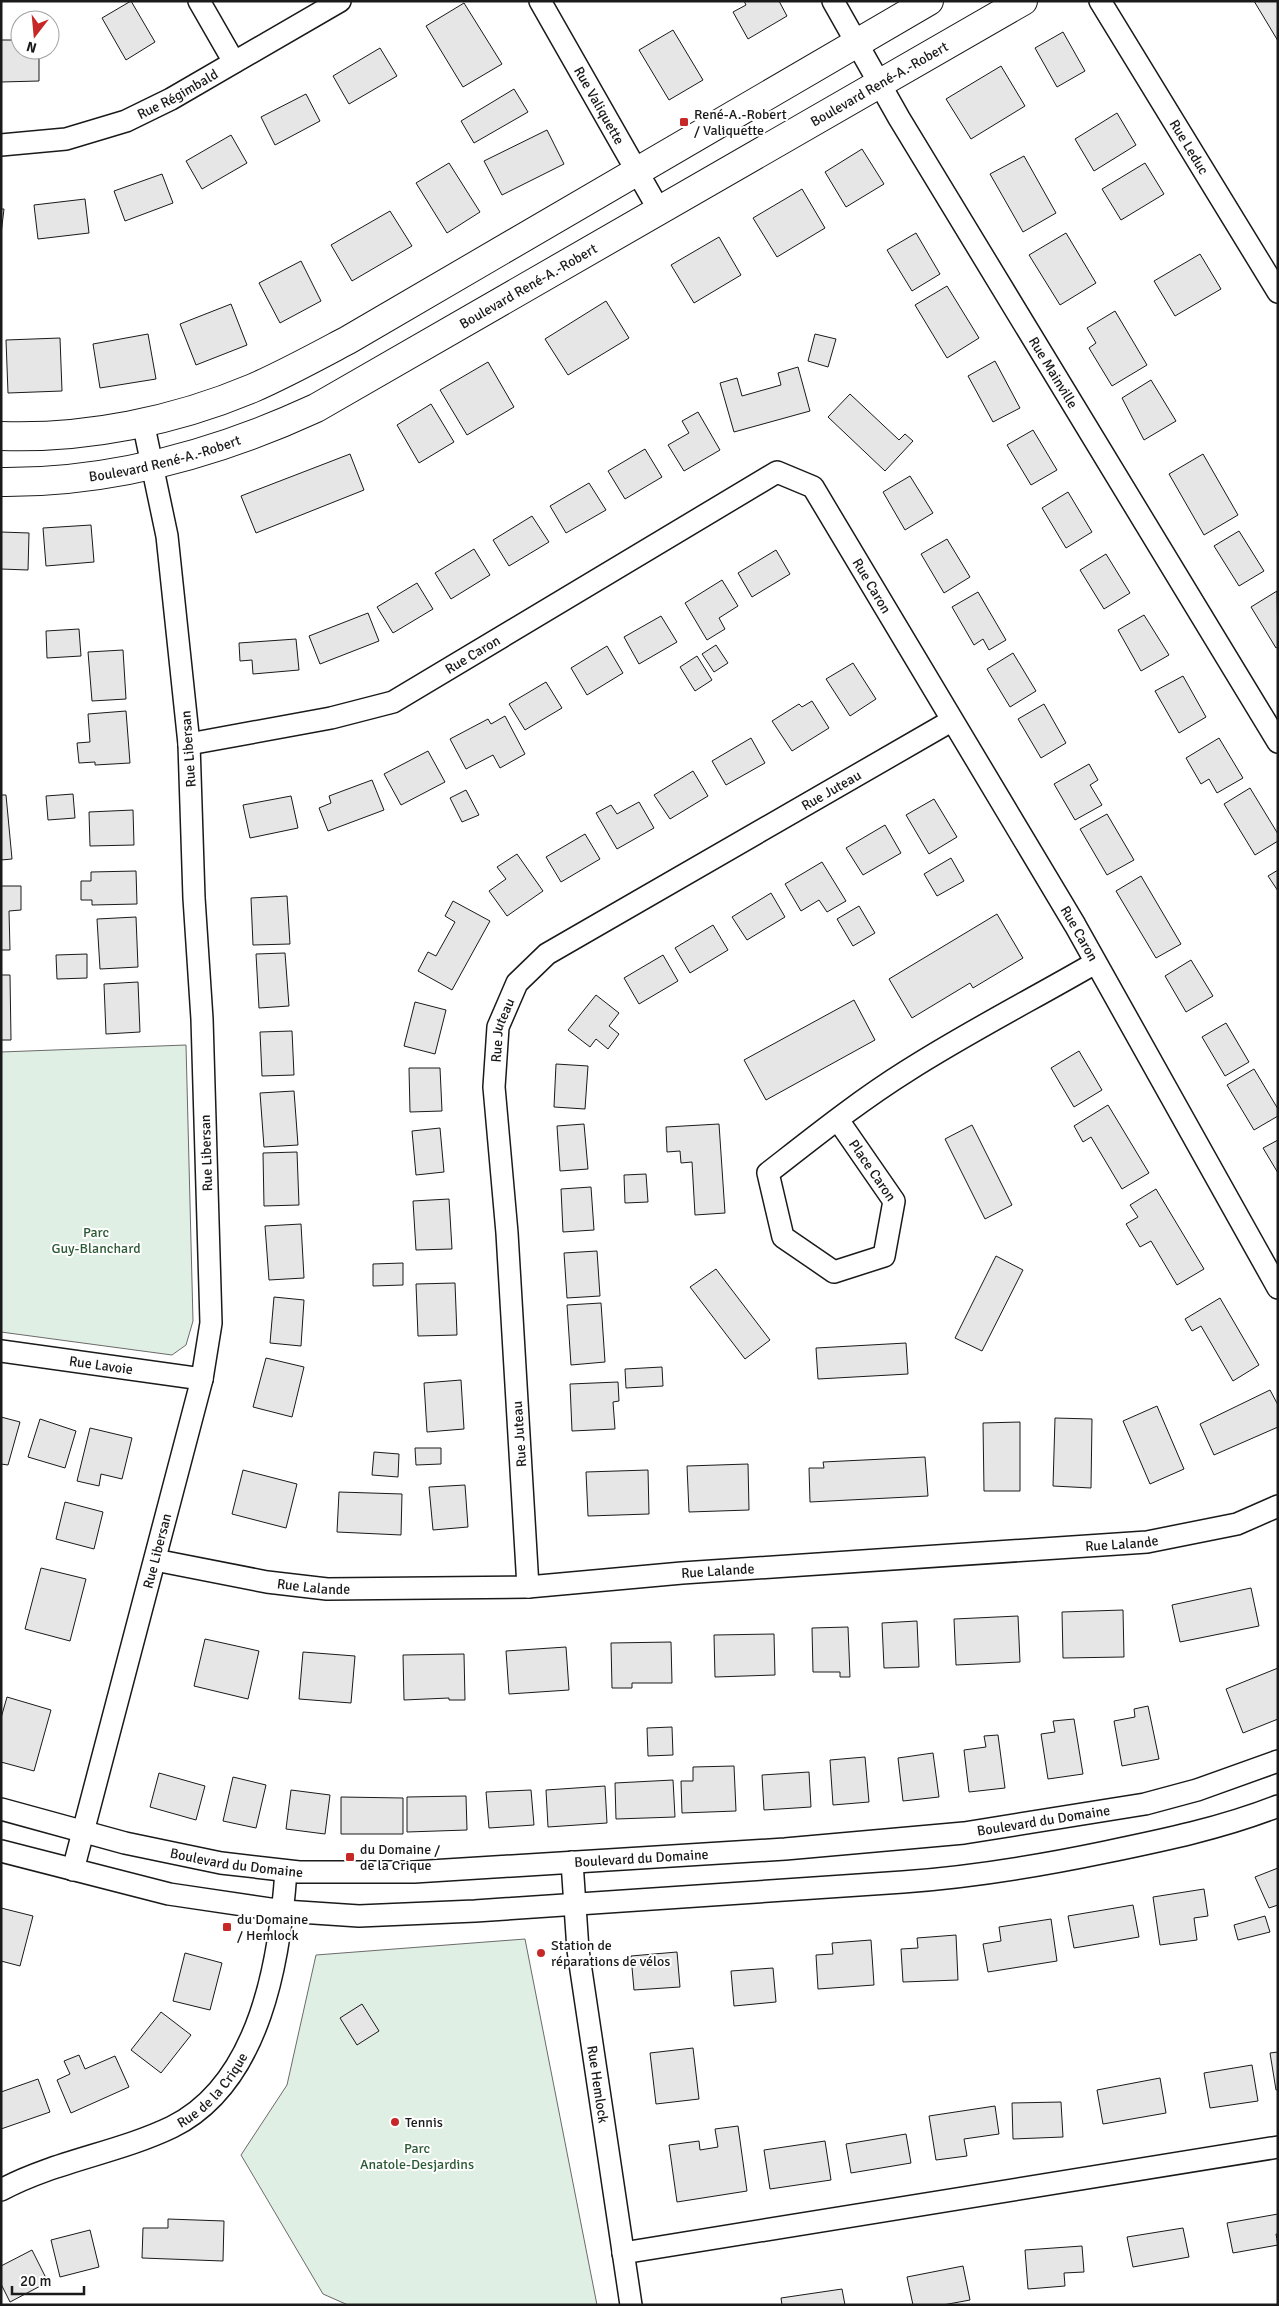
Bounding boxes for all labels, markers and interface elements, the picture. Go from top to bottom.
north arrow [10,10,60,60]
text: N [25,38,39,57]
street label: Boulevard René-A.-Robert [808,38,951,131]
street label: Rue Valiquette [570,64,628,148]
street label: Rue Régimbald [135,66,221,123]
place label: René-A.-Robert / Valiquette [694,106,787,139]
marker: René-A.-Robert / Valiquette [678,116,690,128]
street label: Rue Leduc [1166,116,1212,178]
street label: Boulevard René-A.-Robert [457,240,600,333]
street label: Rue Mainville [1025,334,1081,411]
street label: Boulevard René-A.-Robert [88,432,243,486]
street label: Rue Caron [849,555,895,617]
street label: Rue Caron [442,632,503,678]
street label: Rue Libersan [177,710,200,788]
street label: Rue Juteau [798,767,864,815]
street label: Rue Caron [1057,903,1102,964]
street label: Rue Juteau [488,996,518,1063]
street label: Rue Libersan [197,1114,216,1192]
street label: Place Caron [845,1136,899,1205]
park label: Parc Guy-Blanchard [51,1224,141,1257]
street label: Rue Lavoie [68,1353,134,1378]
street label: Rue Juteau [509,1400,530,1468]
street label: Rue Libersan [139,1511,175,1590]
street label: Rue Lalande [1085,1532,1160,1555]
street label: Rue Lalande [681,1560,755,1582]
street label: Rue Lalande [276,1575,350,1598]
street label: Boulevard du Domaine [976,1802,1111,1840]
place label: du Domaine / de la Crique [360,1841,440,1874]
street label: Boulevard du Domaine [168,1845,303,1881]
street label: Boulevard du Domaine [574,1846,709,1871]
marker: du Domaine / de la Crique [344,1851,356,1863]
place label: du Domaine / Hemlock [237,1911,308,1944]
marker: du Domaine / Hemlock [221,1921,233,1933]
place label: Station de réparations de vélos [551,1937,670,1970]
marker: Station de réparations de vélos [535,1947,547,1959]
street label: Rue Hemlock [583,2044,612,2124]
street label: Rue de la Crique [174,2050,251,2132]
place label: Tennis [405,2114,443,2131]
marker: Tennis [389,2116,401,2128]
park label: Parc Anatole-Desjardins [360,2140,474,2173]
scale bar [12,2264,85,2296]
text: 20 m [20,2272,51,2290]

